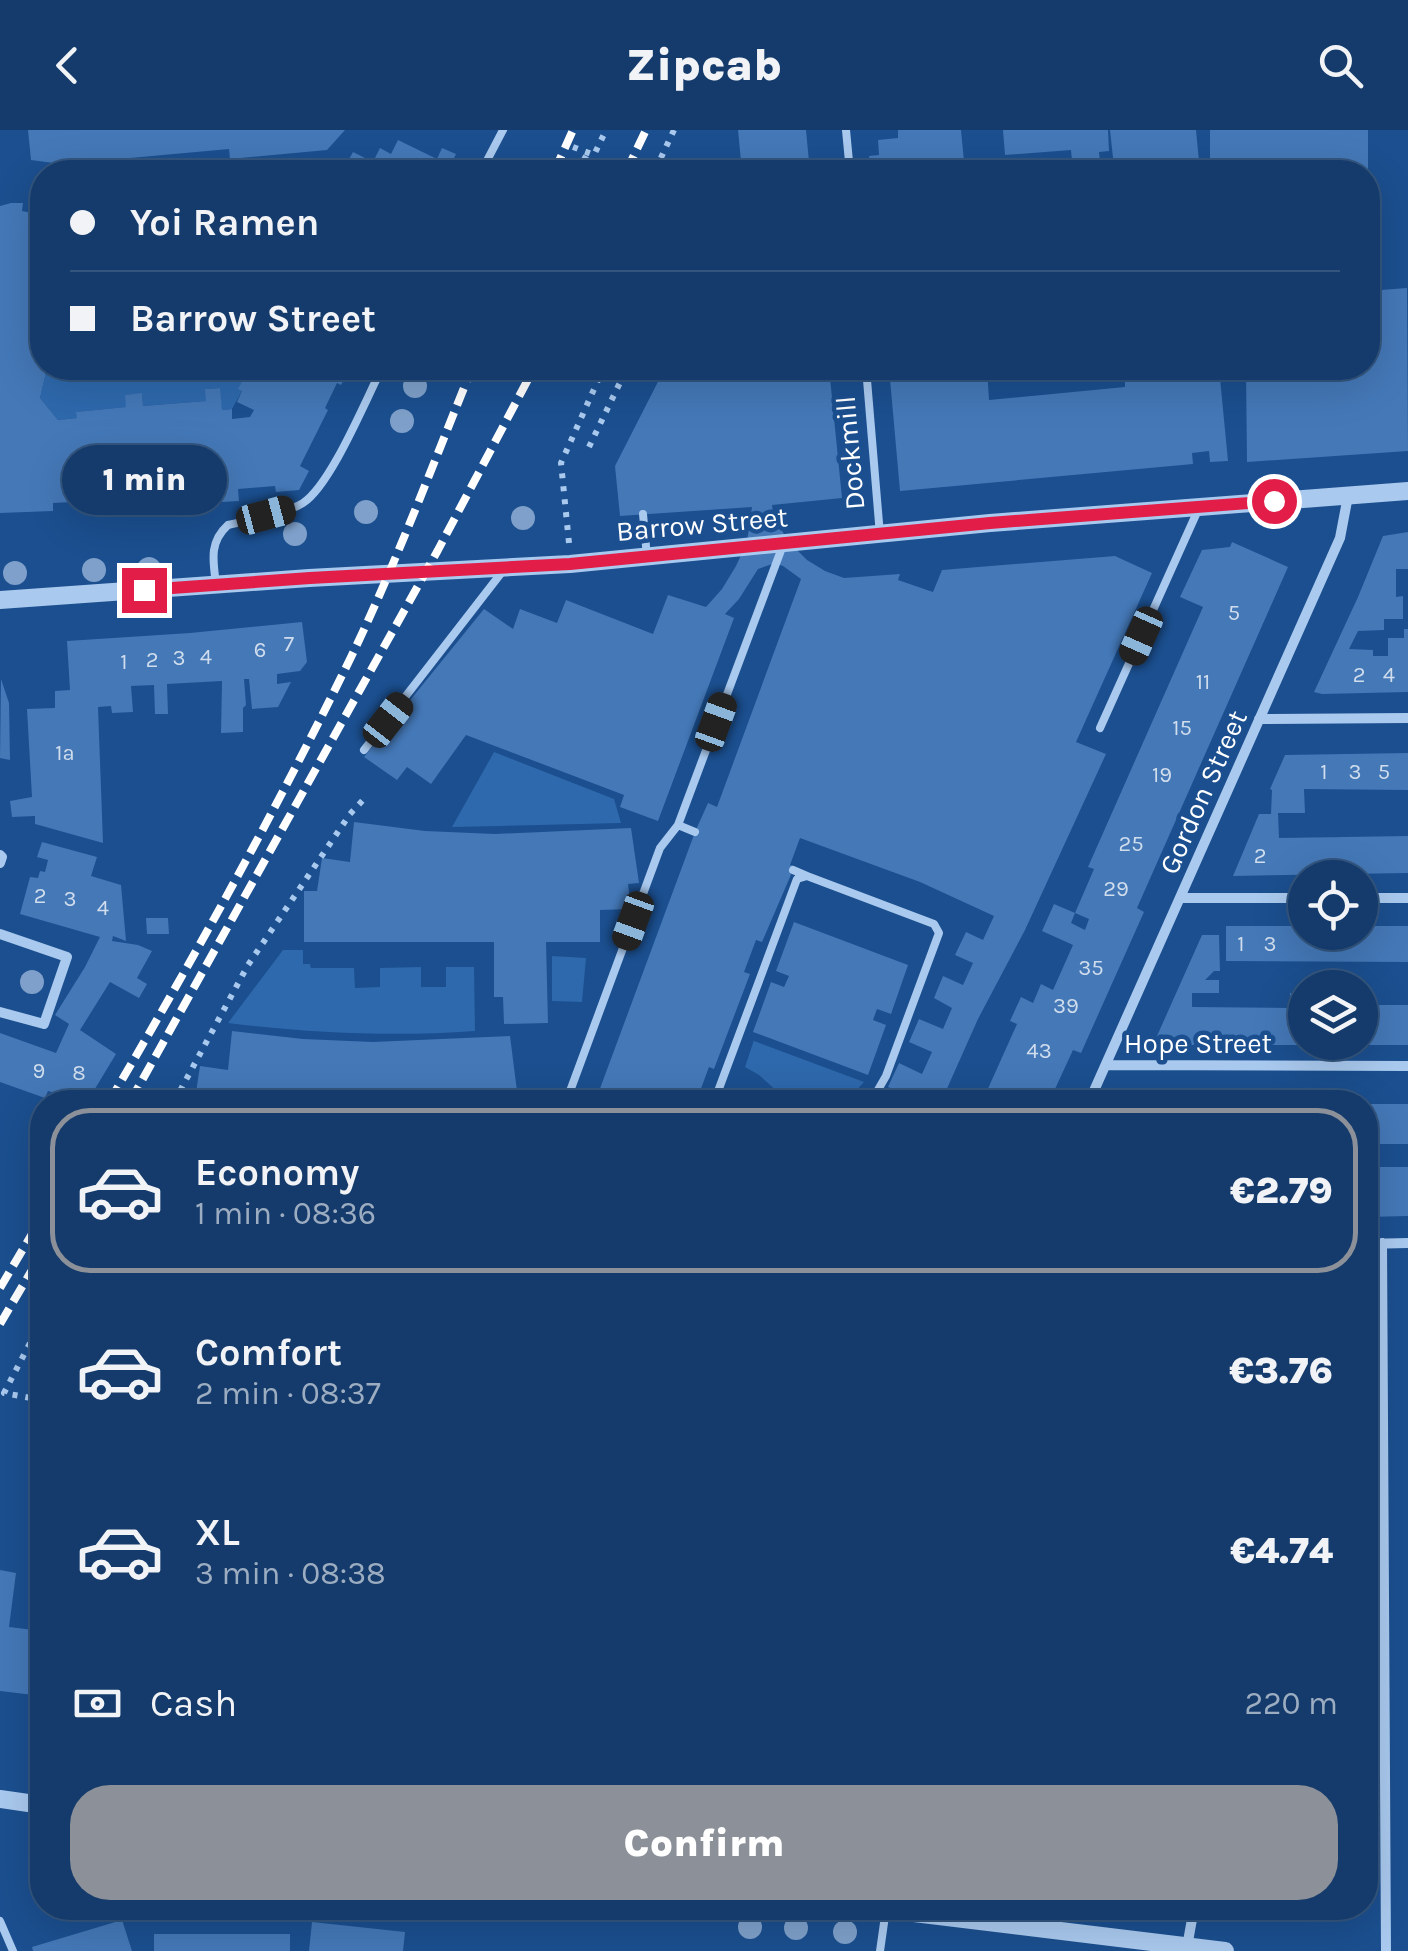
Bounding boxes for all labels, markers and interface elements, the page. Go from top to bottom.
icon: back [40,38,95,93]
icon: search [1313,38,1368,93]
text: Zipcab [626,39,782,91]
text: Yoi Ramen [130,200,319,245]
text: Barrow Street [130,296,376,341]
street label: Dockmill [829,395,871,511]
callout: 1 min [62,445,226,515]
text: 1 min [103,461,186,498]
route start [1252,479,1297,524]
car [233,493,299,537]
street label: Barrow Street [615,500,789,548]
route end [122,568,167,613]
house number: 5 [1228,600,1240,626]
car [1115,602,1167,670]
house number: 7 [284,631,294,657]
house number: 6 [254,637,266,663]
house number: 4 [200,644,212,670]
house number: 3 [173,645,186,671]
house number: 2 [146,647,158,673]
house number: 1 [120,649,128,675]
house number: 2 [1353,662,1365,688]
house number: 4 [1383,662,1395,688]
house number: 11 [1196,669,1210,695]
car [358,687,418,753]
car [692,689,740,755]
street label: Gordon Street [1152,705,1254,879]
house number: 15 [1172,715,1192,741]
house number: 1a [55,740,75,766]
house number: 1 [1320,759,1328,785]
house number: 3 [1349,759,1362,785]
house number: 5 [1378,759,1390,785]
house number: 19 [1152,762,1172,788]
house number: 25 [1118,831,1144,857]
house number: 2 [1254,843,1266,869]
map controls [1288,860,1378,1060]
button: locate [1288,860,1378,950]
house number: 29 [1103,876,1129,902]
house number: 2 [34,883,46,909]
house number: 3 [64,886,77,912]
car [609,888,657,954]
house number: 4 [97,895,109,921]
house number: 1 [1237,931,1245,957]
house number: 3 [1264,931,1277,957]
house number: 35 [1078,955,1104,981]
button: layers [1288,970,1378,1060]
house number: 39 [1053,993,1079,1019]
street label: Hope Street [1124,1027,1272,1060]
house number: 43 [1026,1038,1052,1064]
house number: 9 [33,1058,45,1084]
house number: 8 [72,1060,86,1086]
icon: car [75,1146,165,1236]
text: Economy [195,1150,359,1195]
text: €2.79 [1230,1168,1333,1213]
text: 1 min · 08:36 [195,1195,376,1232]
icon: car [75,1326,165,1416]
text: Comfort [195,1330,342,1375]
text: €3.76 [1229,1348,1333,1393]
text: 2 min · 08:37 [195,1375,381,1412]
icon: car [75,1506,165,1596]
text: XL [195,1510,240,1555]
text: €4.74 [1230,1528,1333,1573]
text: 3 min · 08:38 [195,1555,386,1592]
icon: cash [70,1676,125,1731]
text: Cash [150,1681,237,1726]
text: 220 m [1244,1685,1338,1722]
button: Confirm [70,1785,1338,1900]

